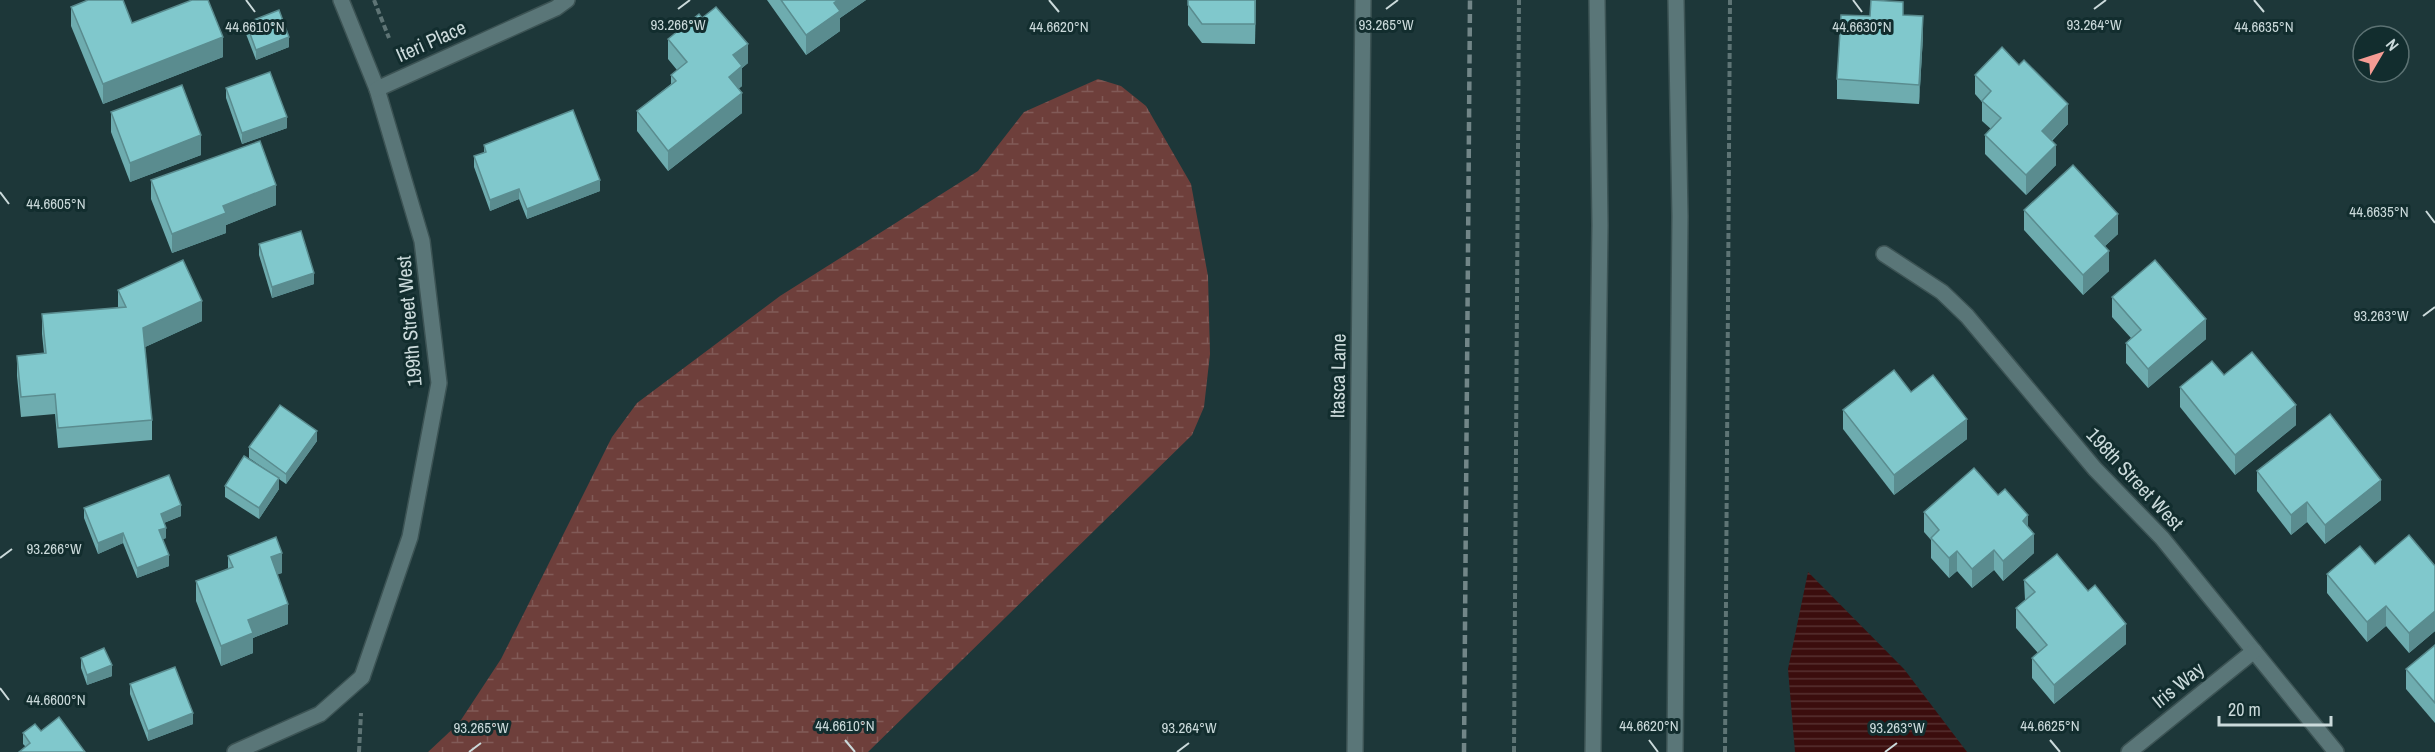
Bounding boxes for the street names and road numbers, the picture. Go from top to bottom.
street label: Iteri Place [392,13,470,68]
street label: 199th Street West [389,254,428,387]
street label: Itasca Lane [1323,333,1352,419]
street label: 198th Street West [2081,422,2190,536]
street label: Iris Way [2146,655,2210,714]

